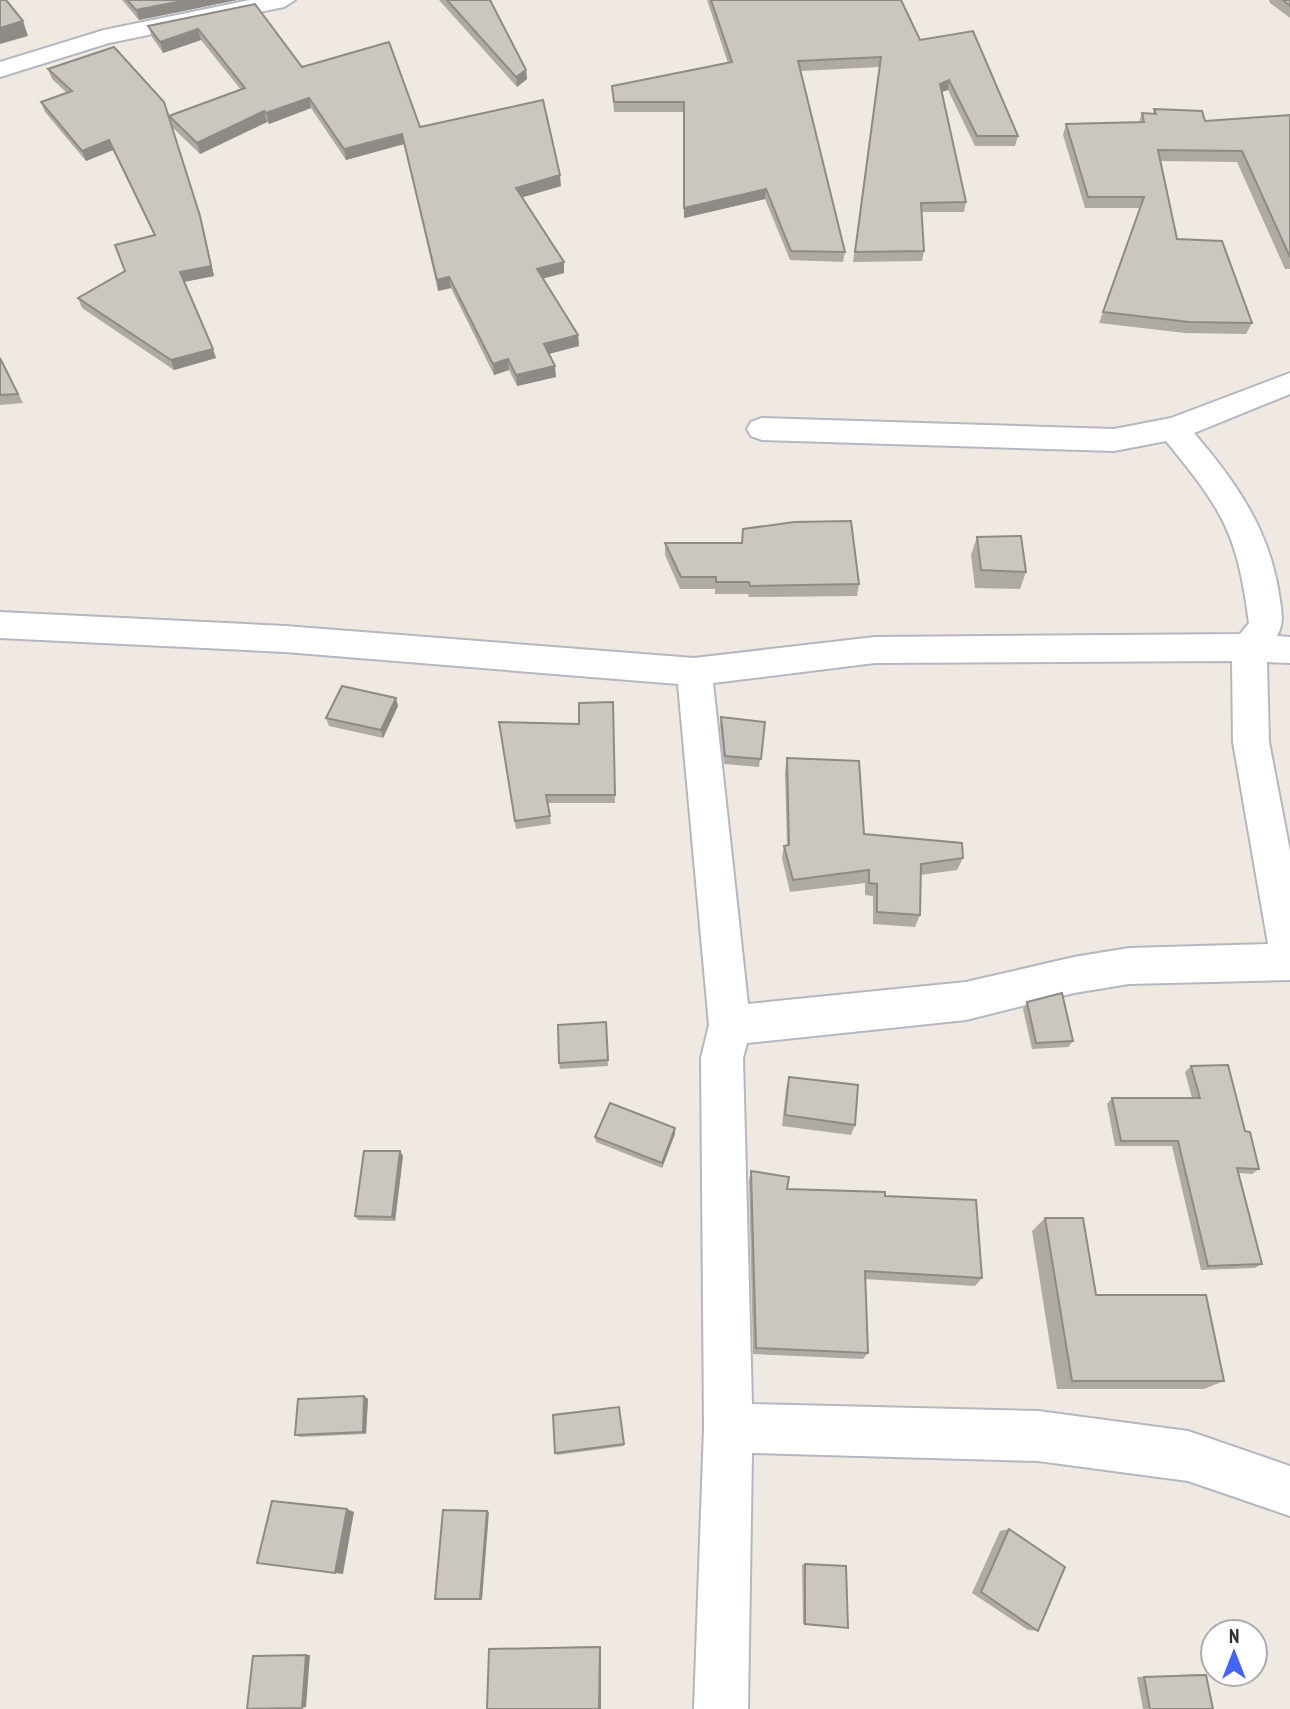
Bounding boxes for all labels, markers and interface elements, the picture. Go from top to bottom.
north arrow [1199,1618,1269,1688]
text: N [1229,1624,1239,1648]

